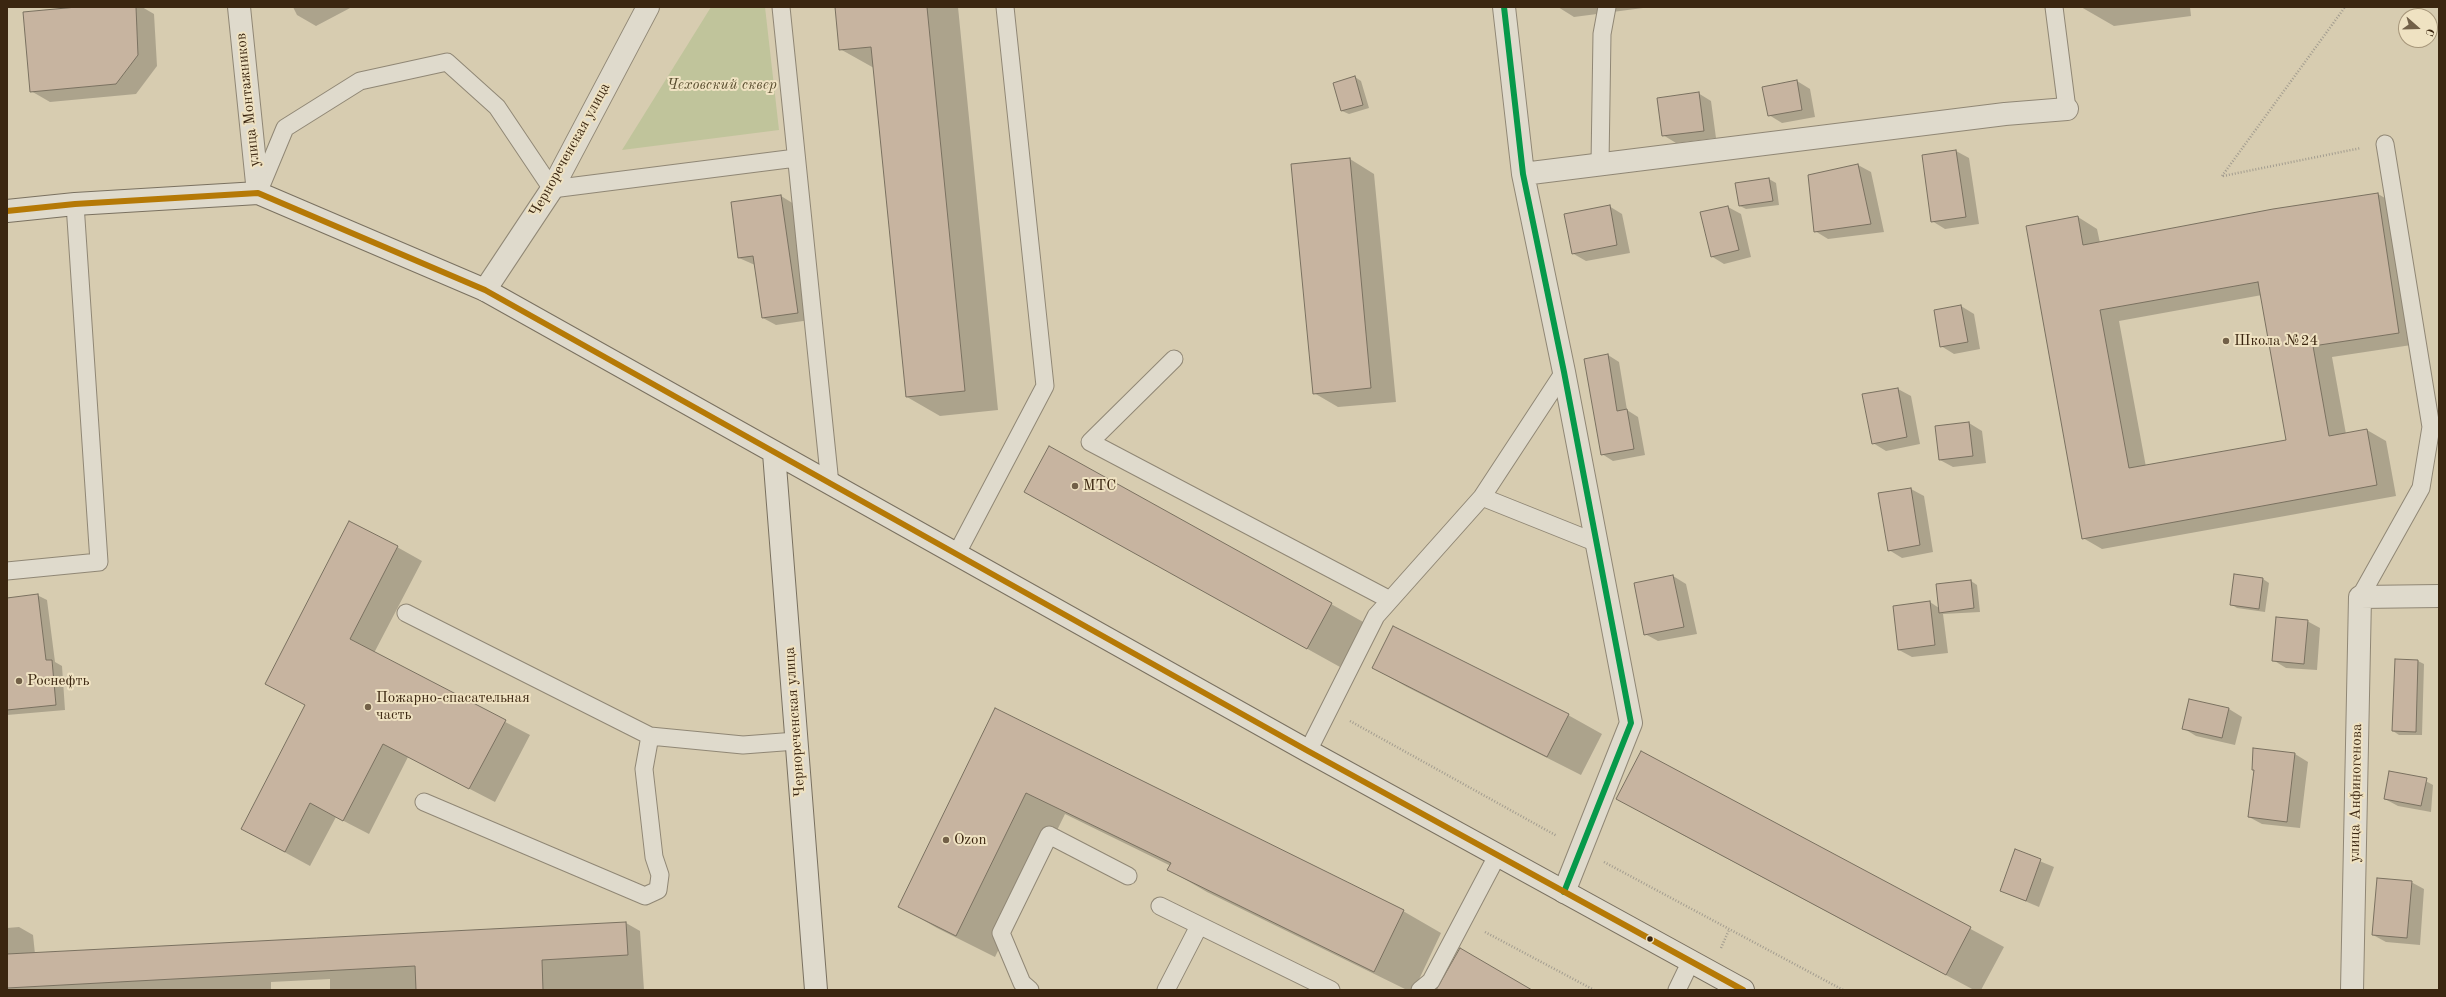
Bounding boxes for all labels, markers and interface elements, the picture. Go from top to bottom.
north arrow [2398,8,2438,48]
text: С [2422,27,2435,37]
street label: улица Монтажников [232,32,264,168]
park label: Чеховский сквер [667,76,777,94]
street label: Чернореченская улица [526,80,614,220]
place label: Школа №24 [2234,332,2318,350]
marker: Школа №24 [2221,336,2231,346]
place label: МТС [1083,477,1116,495]
marker: МТС [1070,481,1080,491]
street label: Чернореченская улица [781,646,809,798]
place label: Роснефть [27,672,89,690]
marker: Роснефть [14,676,24,686]
place label: Пожарно-спасательная часть [376,689,530,724]
marker: Пожарно-спасательная часть [363,702,373,712]
street label: улица Анфиногенова [2346,723,2366,863]
place label: Ozon [954,831,987,849]
marker: Ozon [941,835,951,845]
unlabelled marker [1645,934,1655,944]

